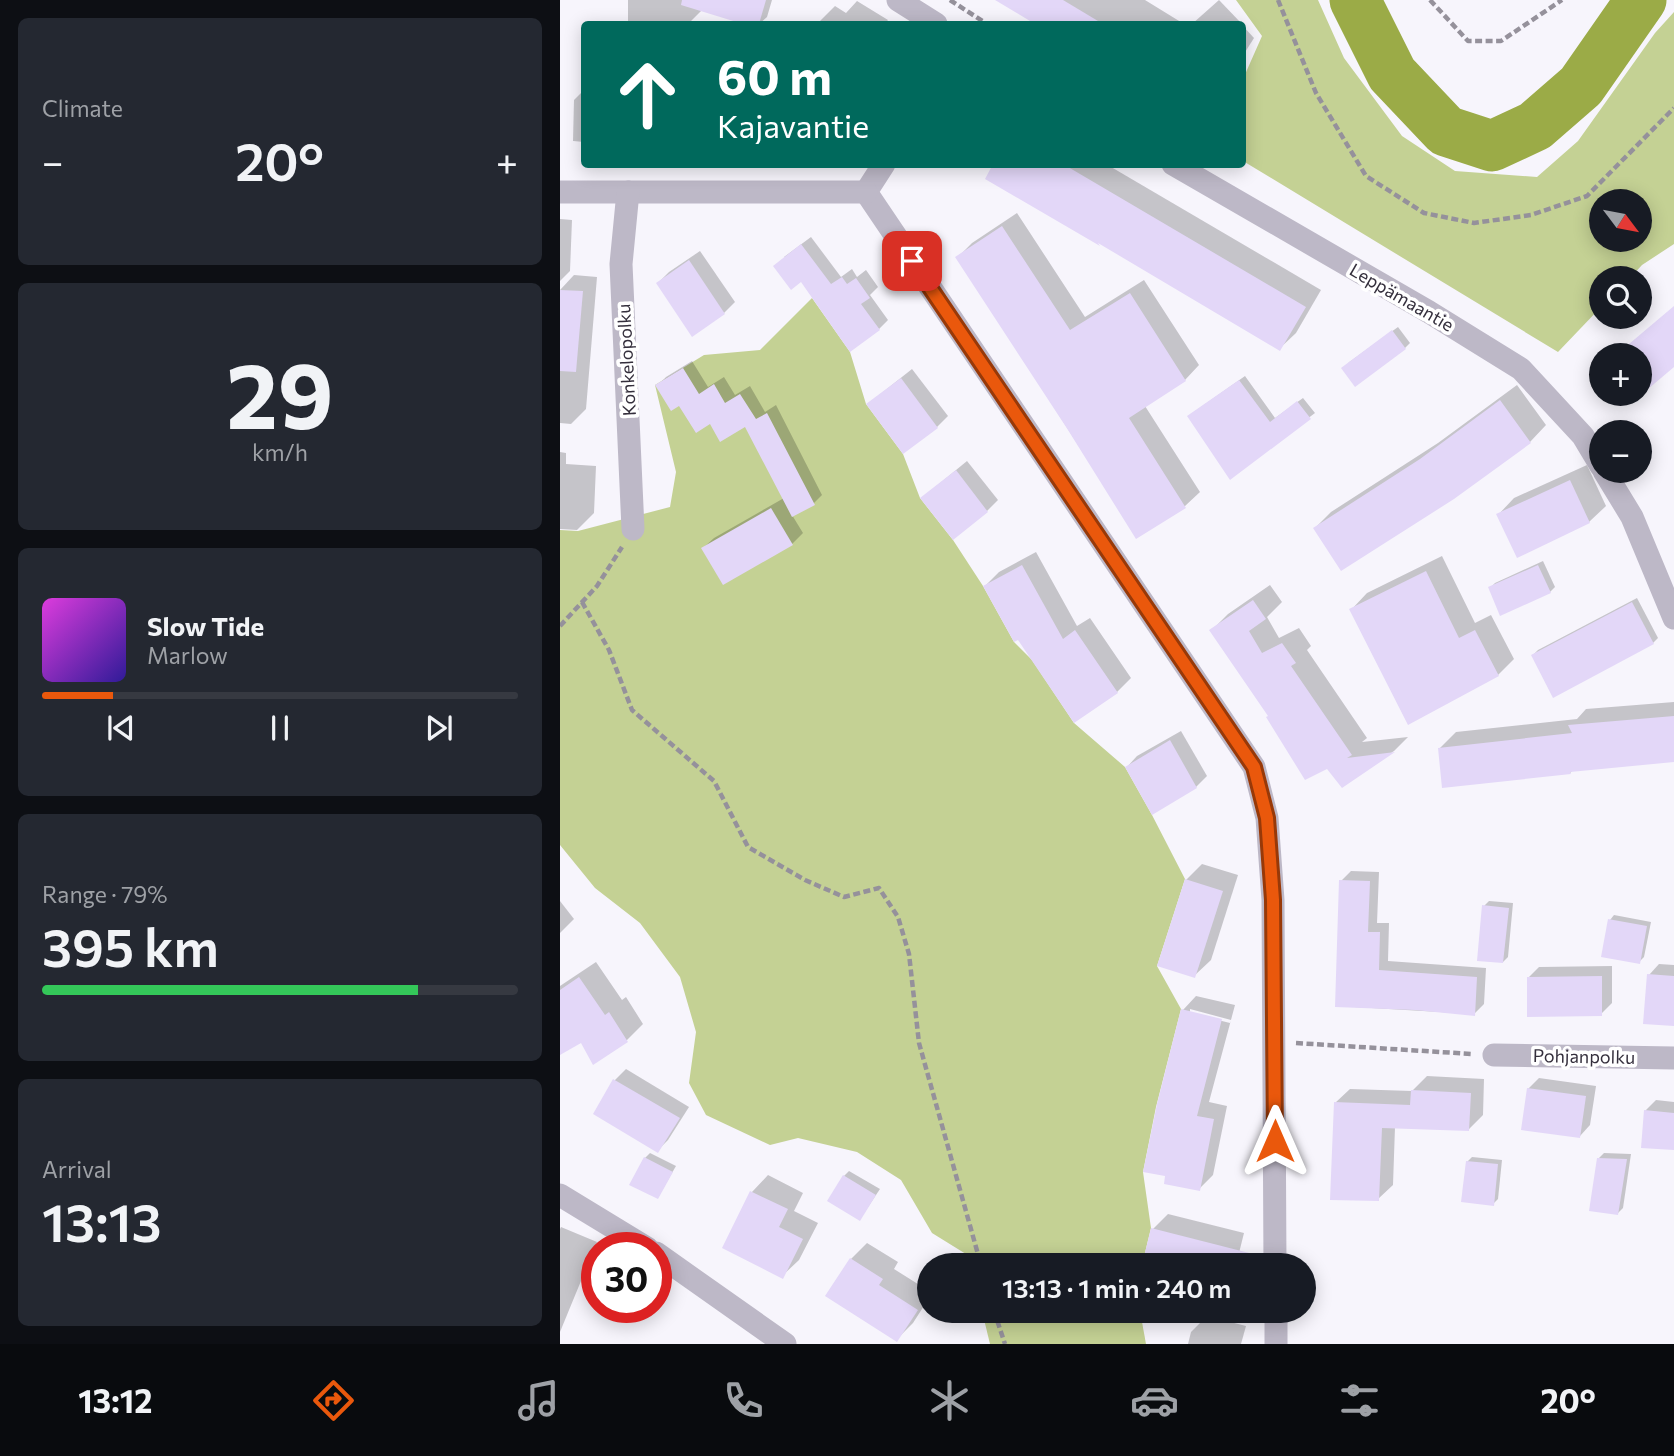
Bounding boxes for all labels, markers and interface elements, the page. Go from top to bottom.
text: 60 m [717,45,832,105]
icon: ahead [602,49,693,140]
text: Climate [42,94,123,122]
text: Kajavantie [717,105,869,145]
text: 20° [235,128,324,192]
text: − [42,137,64,184]
text: + [496,137,518,184]
north arrow [1589,189,1652,252]
map controls [1589,189,1652,483]
pin [882,231,942,291]
icon: arrive [893,242,931,280]
street label: Leppämaantie [1346,258,1458,336]
button: search [1589,266,1652,329]
street label: Konkelopolku [612,303,640,417]
text: 29 [226,336,334,448]
button: + [1589,343,1652,406]
button: − [1589,420,1652,483]
text: km/h [252,438,308,466]
text: Slow Tide [147,610,264,641]
text: Marlow [147,641,228,669]
icon: previous [102,709,140,747]
icon: pause [261,709,299,747]
icon: next [420,709,458,747]
text: Range · 79% [42,880,167,908]
text: 395 km [42,914,219,978]
street label: Pohjanpolku [1533,1044,1635,1068]
position arrow [1238,1104,1312,1178]
text: Arrival [42,1155,112,1183]
text: 13:13 [42,1189,162,1253]
speed limit sign: 30 [581,1232,672,1323]
text: 13:13 · 1 min · 240 m [1002,1272,1231,1303]
icon: directions [309,1376,358,1425]
icon: music [514,1376,563,1425]
icon: phone [719,1376,768,1425]
icon: climate [925,1376,974,1425]
icon: car [1130,1376,1179,1425]
icon: filters [1335,1376,1384,1425]
text: 13:12 [78,1380,152,1420]
text: 20° [1541,1380,1596,1420]

